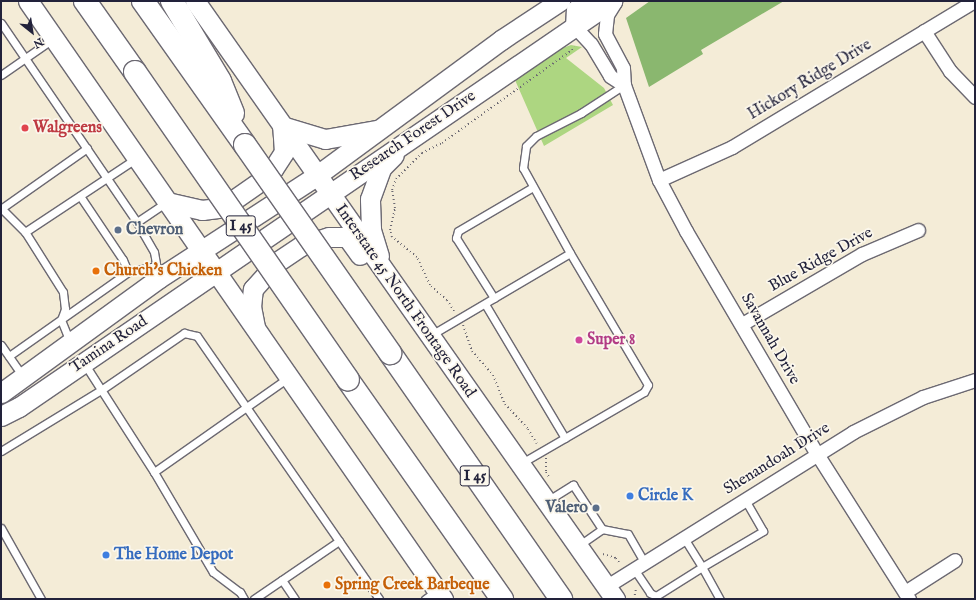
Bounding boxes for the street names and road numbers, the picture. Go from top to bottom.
street label: Hickory Ridge Drive [745,36,875,124]
street label: Research Forest Drive [346,87,480,185]
street label: Interstate 45 North Frontage Road [331,201,479,401]
road number: I 45 [225,213,257,239]
street label: Blue Ridge Drive [766,224,876,296]
street label: Savannah Drive [736,290,804,388]
street label: Tamina Road [67,312,151,378]
street label: Shenandoah Drive [720,419,834,499]
road number: I 45 [459,463,491,489]

